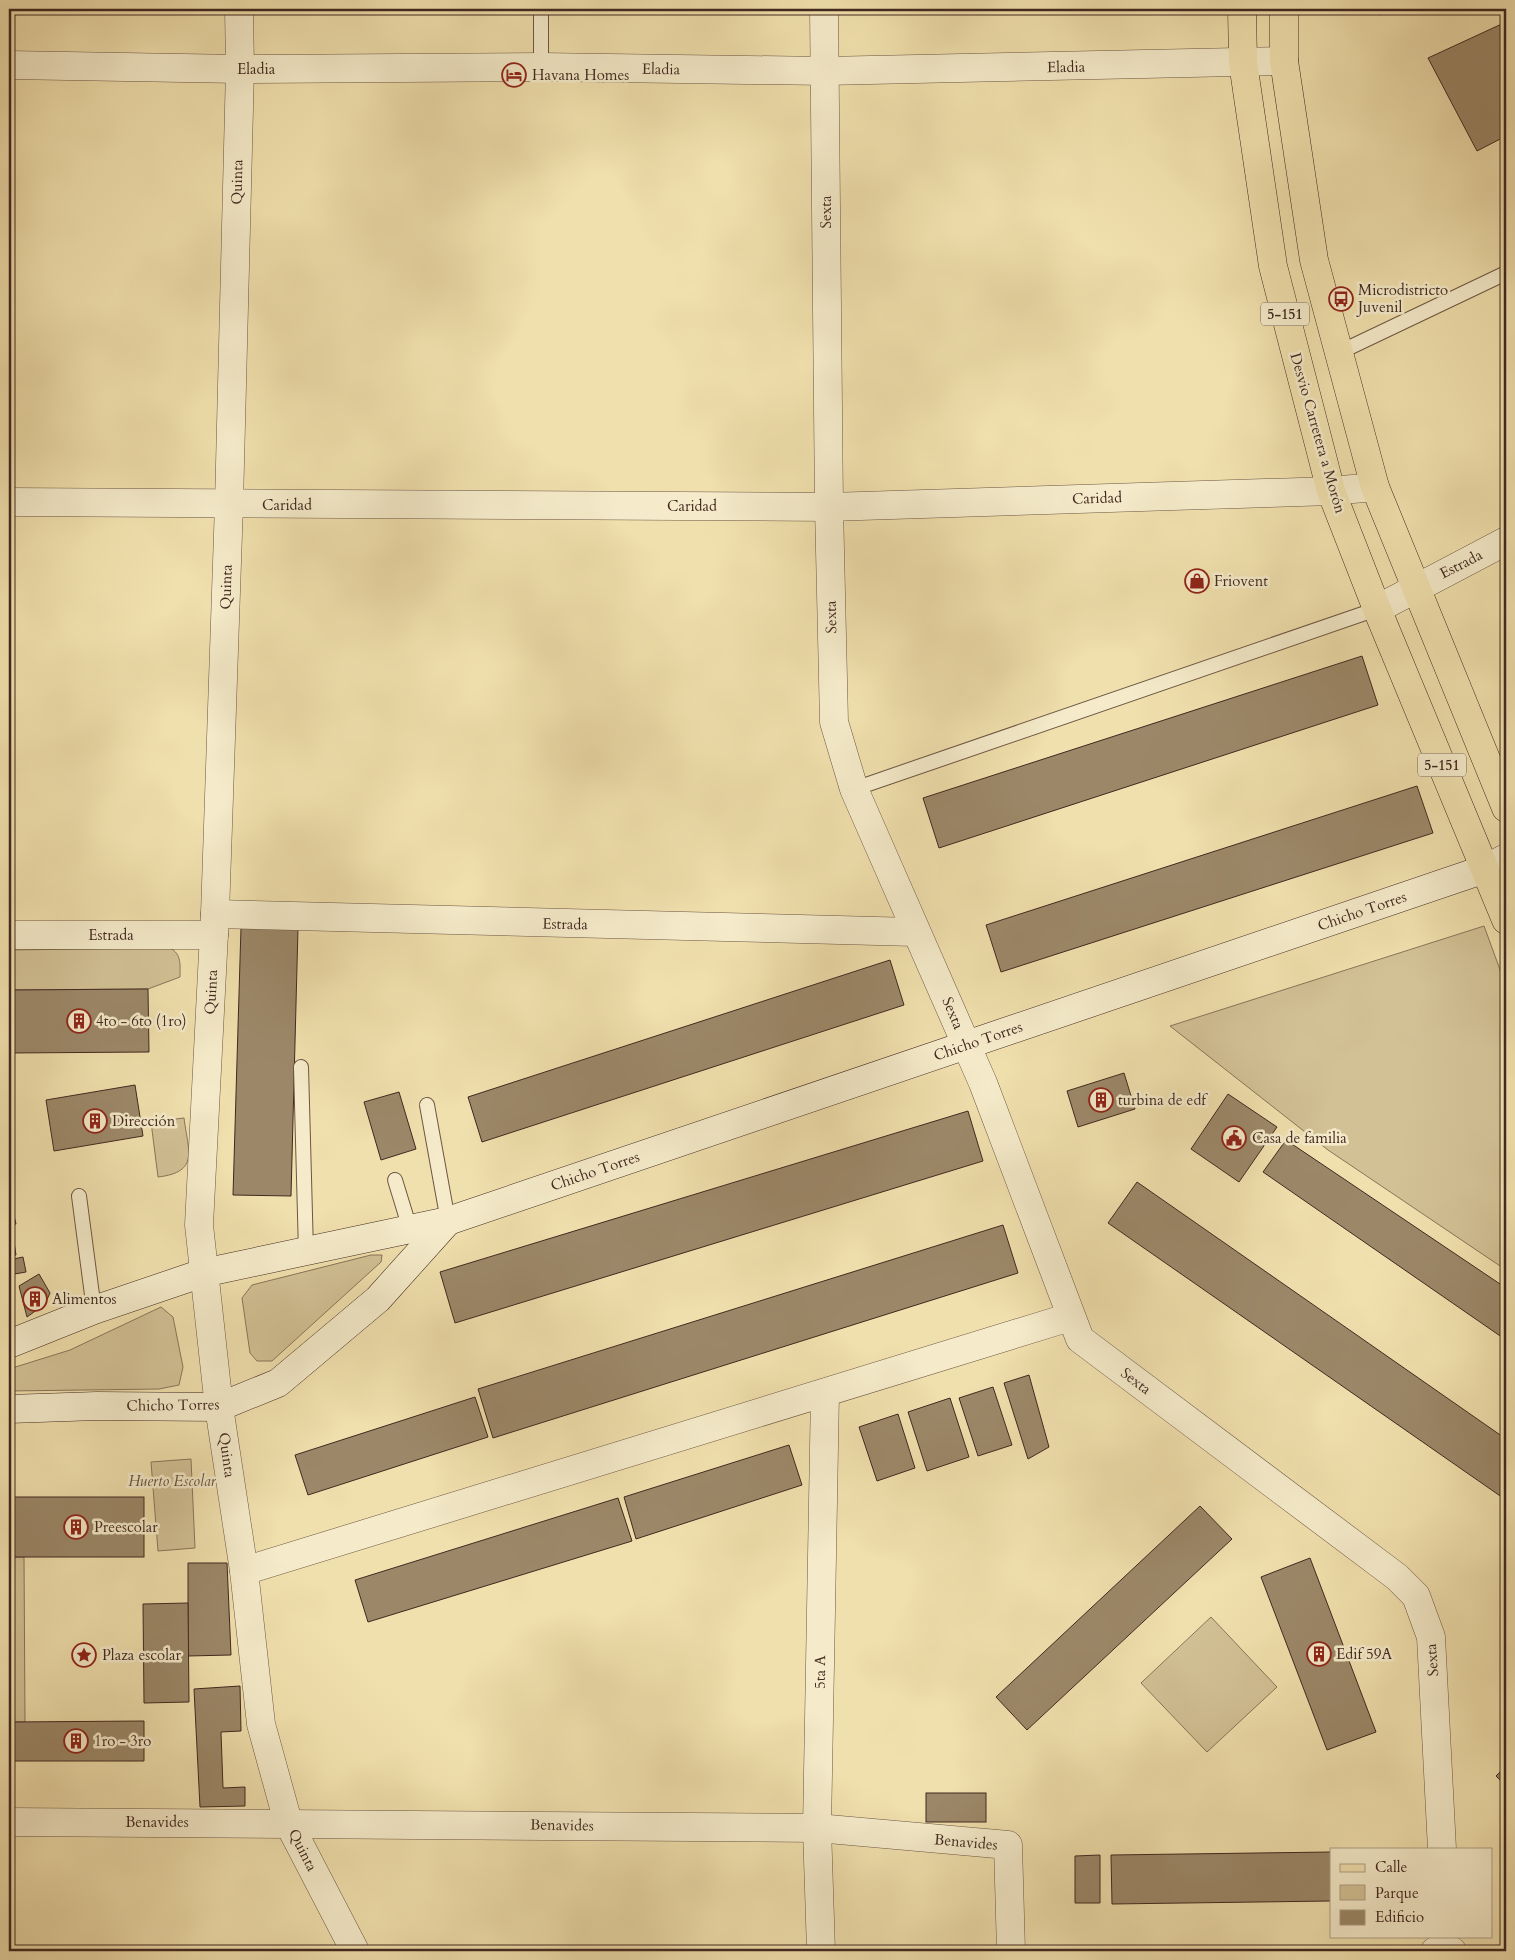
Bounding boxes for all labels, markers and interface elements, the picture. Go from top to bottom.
street label: Eladia [1047,57,1086,77]
street label: Eladia [237,59,276,79]
street label: Eladia [642,59,681,79]
hotel icon: Havana Homes [501,62,527,88]
place label: Havana Homes [532,65,629,85]
street label: Quinta [227,159,247,205]
street label: Sexta [816,195,836,229]
place label: Microdistricto Juvenil [1356,280,1448,317]
bus stop icon: Microdistricto Juvenil [1328,286,1354,312]
road number: 5-151 [1261,302,1309,326]
street label: Desvio Carretera a Morón [1286,350,1351,516]
street label: Caridad [1072,487,1122,509]
street label: Caridad [262,495,312,515]
street label: Caridad [667,496,717,516]
street label: Estrada [1436,545,1486,583]
street label: Quinta [215,564,237,610]
shop icon: Friovent [1184,568,1210,594]
place label: Friovent [1214,571,1268,591]
street label: Sexta [821,600,841,634]
road number: 5-151 [1418,754,1466,776]
street label: Chicho Torres [1315,886,1409,936]
street label: Estrada [542,914,588,934]
street label: Estrada [88,925,134,945]
street label: Quinta [200,968,222,1015]
street label: Sexta [937,994,969,1033]
building icon: 4to - 6to (1ro) [66,1008,92,1034]
place label: 4to - 6to (1ro) [96,1011,187,1031]
street label: Chicho Torres [931,1016,1025,1066]
building icon: turbina de edf [1088,1087,1114,1113]
place label: turbina de edf [1118,1090,1208,1110]
building icon: Dirección [82,1108,108,1134]
place label: Dirección [112,1111,176,1131]
public building icon: Casa de familia [1221,1125,1247,1151]
place label: Casa de familia [1252,1128,1347,1148]
street label: Chicho Torres [548,1146,642,1196]
building icon: Alimentos [22,1286,48,1312]
place label: Alimentos [52,1289,117,1309]
street label: Sexta [1117,1363,1156,1399]
street label: Chicho Torres [126,1394,220,1416]
street label: Quinta [214,1431,240,1479]
park label: Huerto Escolar [128,1471,217,1491]
building icon: Preescolar [63,1514,89,1540]
place label: Preescolar [94,1517,158,1537]
building icon: Edif 59A [1306,1641,1332,1667]
place icon: Plaza escolar [71,1642,97,1668]
street label: Sexta [1421,1642,1443,1677]
place label: Edif 59A [1336,1644,1392,1664]
place label: Plaza escolar [102,1645,181,1665]
street label: 5ta A [810,1655,830,1689]
building icon: 1ro - 3ro [63,1728,89,1754]
place label: 1ro - 3ro [94,1731,151,1751]
street label: Benavides [125,1812,189,1832]
street label: Benavides [530,1814,594,1836]
street label: Quinta [284,1825,322,1875]
street label: Benavides [933,1829,999,1855]
legend [1330,1848,1492,1938]
text: Calle [1375,1857,1408,1877]
text: Parque [1375,1883,1419,1903]
text: Edificio [1375,1907,1424,1927]

